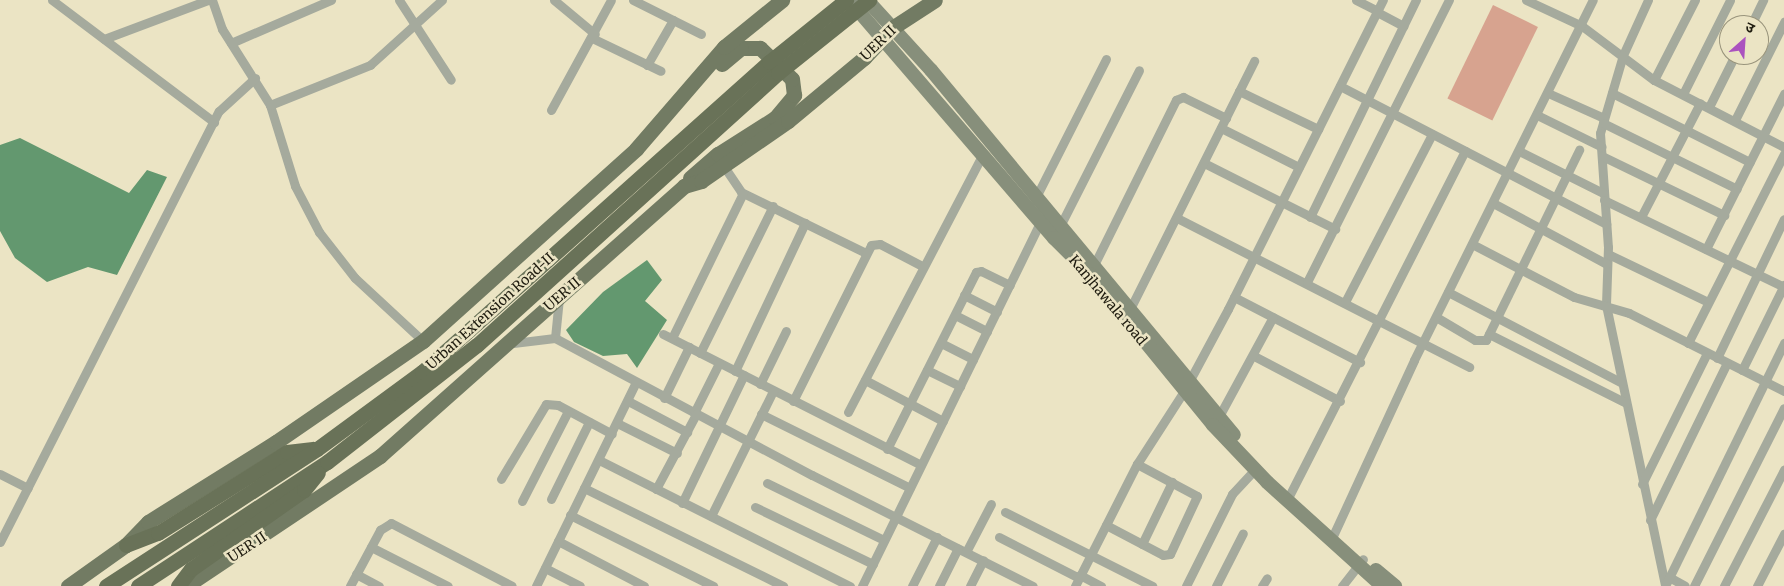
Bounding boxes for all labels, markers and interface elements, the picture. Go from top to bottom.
north arrow [1719,15,1769,65]
text: उ [1742,18,1758,37]
street label: UER II [857,22,899,64]
street label: Urban Extension Road-II [423,249,557,373]
street label: Kanjhawala road [1066,252,1150,348]
street label: UER II [540,274,584,314]
street label: UER II [224,528,270,566]

